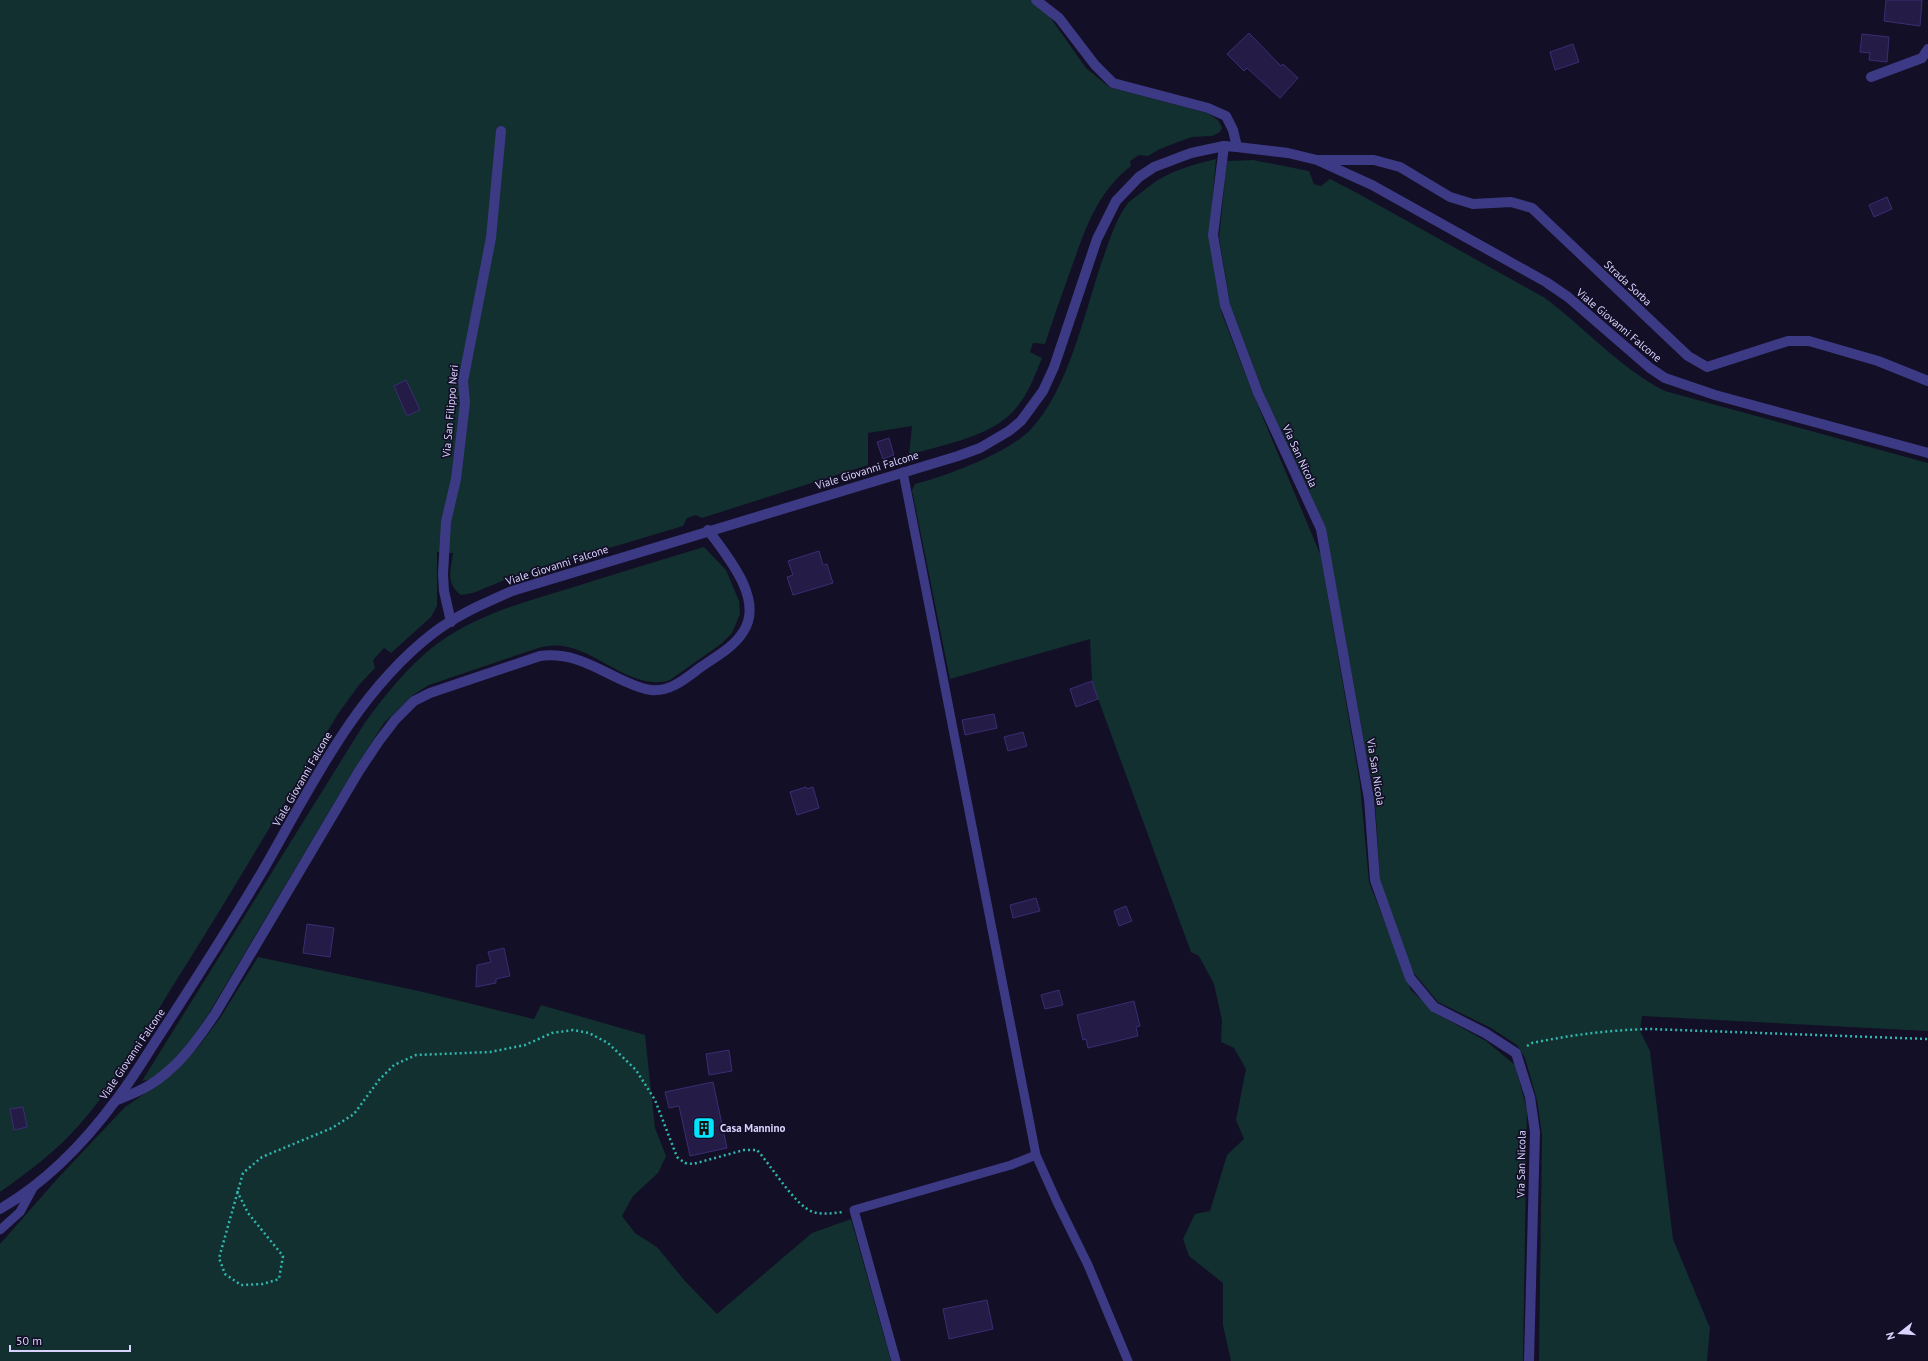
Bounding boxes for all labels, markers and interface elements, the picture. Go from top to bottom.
street label: Strada Sorba [1601,257,1655,309]
street label: Viale Giovanni Falcone [1573,285,1665,365]
street label: Via San Filippo Neri [439,364,461,459]
street label: Via San Nicola [1279,422,1321,490]
street label: Viale Giovanni Falcone [813,448,921,493]
street label: Viale Giovanni Falcone [503,542,610,589]
street label: Viale Giovanni Falcone [269,729,335,830]
street label: Via San Nicola [1364,737,1388,806]
street label: Viale Giovanni Falcone [96,1005,168,1103]
building icon: Casa Mannino [691,1115,717,1141]
place label: Casa Mannino [720,1121,786,1135]
street label: Via San Nicola [1513,1130,1529,1199]
north arrow [1880,1313,1920,1353]
scale bar [10,1327,130,1353]
text: N [1883,1330,1898,1341]
text: 50 m [16,1333,42,1348]

